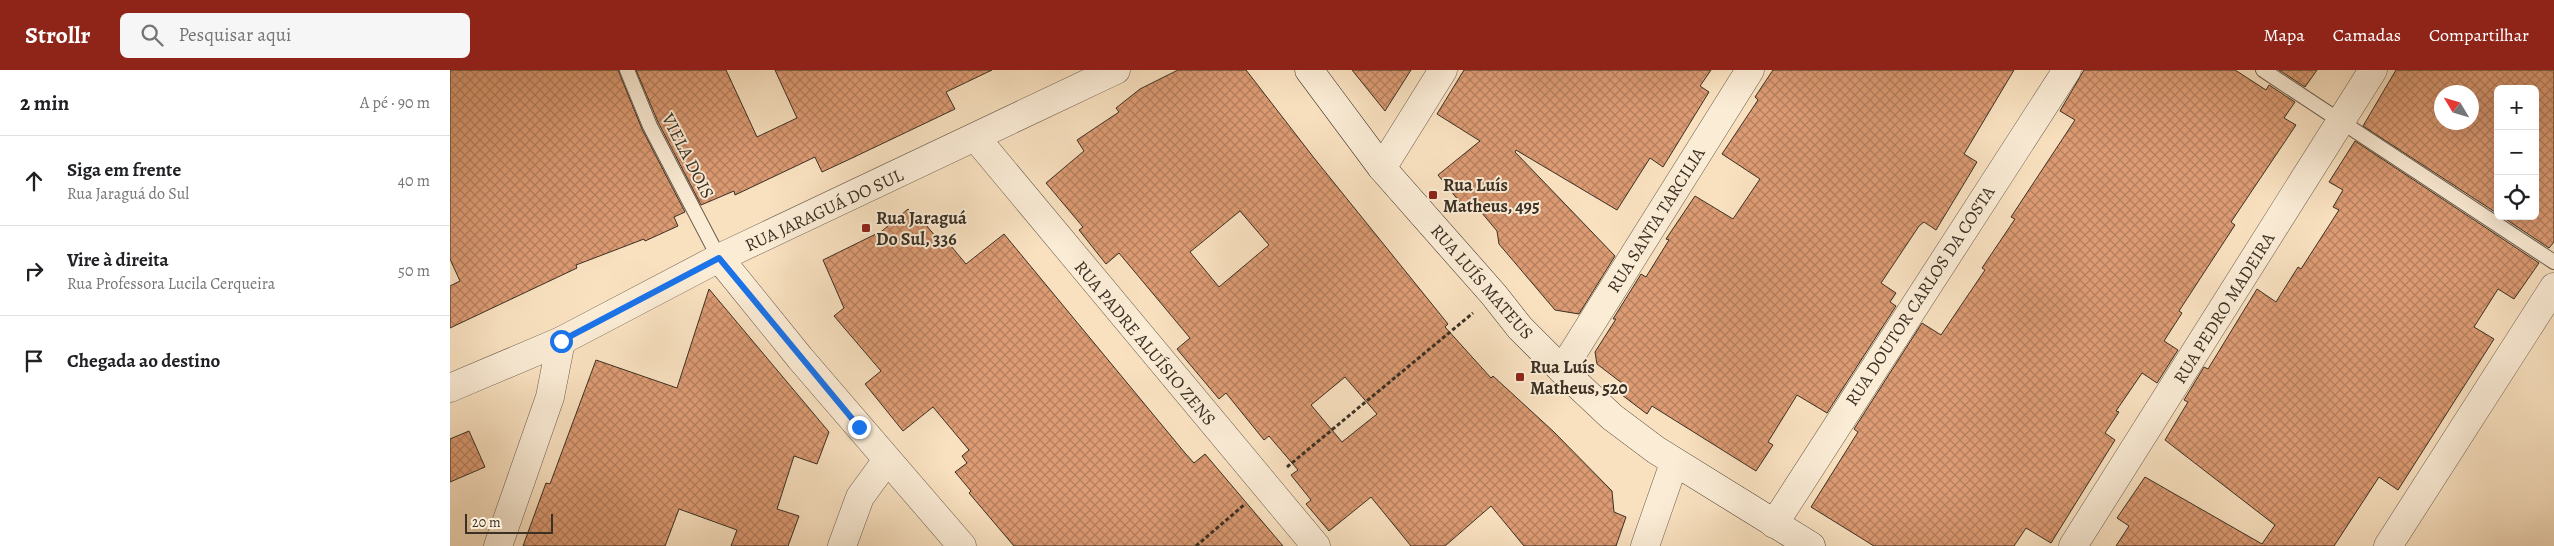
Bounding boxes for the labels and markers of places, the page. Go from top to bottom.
place label: Rua Luís Matheus, 495 [1443,173,1540,218]
marker: Rua Luís Matheus, 495 [1427,189,1439,201]
place label: Rua Jaraguá Do Sul, 336 [876,206,967,251]
marker: Rua Jaraguá Do Sul, 336 [860,222,872,234]
place label: Rua Luís Matheus, 520 [1530,355,1628,400]
marker: Rua Luís Matheus, 520 [1514,371,1526,383]

